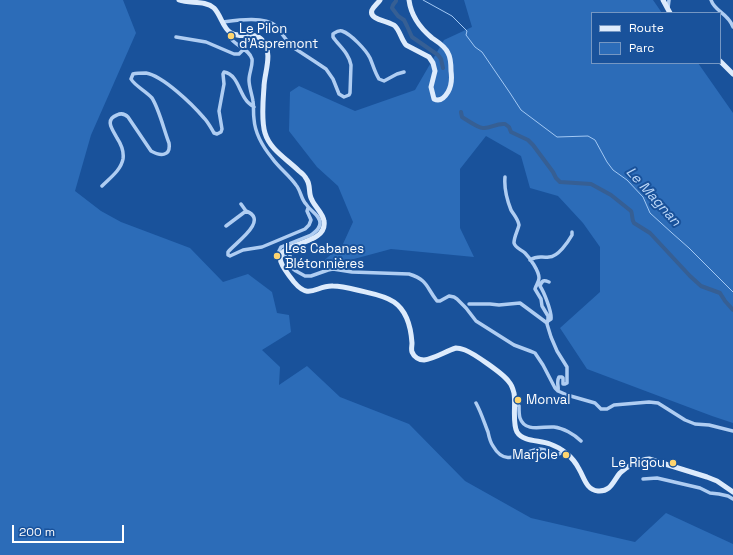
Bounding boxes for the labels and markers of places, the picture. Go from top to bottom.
place label: Le Pilon d'Aspremont [239,21,318,52]
marker: Le Pilon d'Aspremont [226,31,236,41]
place label: Les Cabanes Blétonnières [285,241,364,272]
marker: Les Cabanes Blétonnières [272,251,282,261]
place label: Monval [526,392,571,408]
marker: Monval [513,395,523,405]
place label: Marjole [512,447,558,463]
marker: Marjole [561,450,571,460]
place label: Le Rigou [611,455,665,471]
marker: Le Rigou [668,458,678,468]

